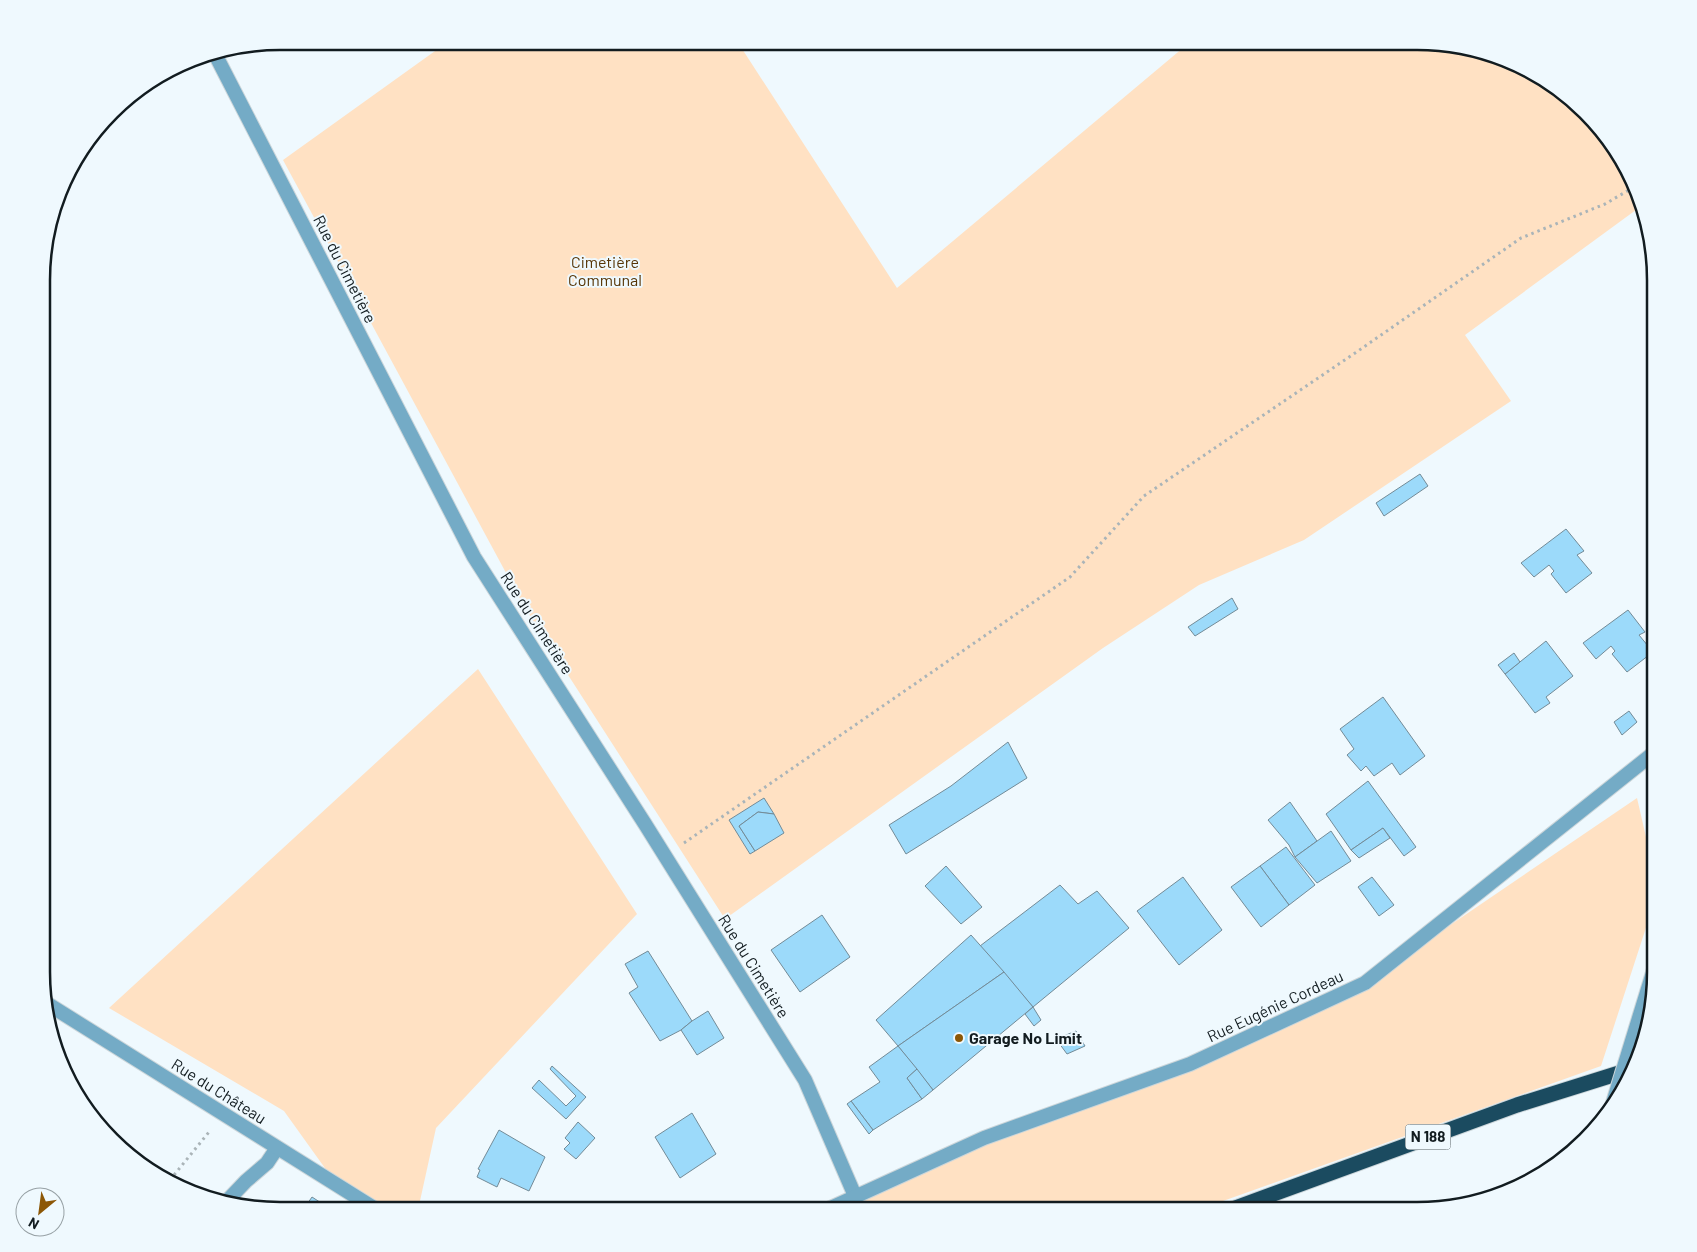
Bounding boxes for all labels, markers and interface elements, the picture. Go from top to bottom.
street label: Rue du Cimetière [310,212,381,326]
park label: Cimetière Communal [568,252,642,289]
street label: Rue du Cimetière [497,568,578,678]
street label: Rue du Cimetière [715,910,794,1021]
street label: Rue Eugénie Cordeau [1204,966,1346,1045]
place label: Garage No Limit [969,1028,1082,1047]
marker: Garage No Limit [953,1032,965,1044]
street label: Rue du Château [168,1054,270,1127]
road number: N 188 [1406,1124,1450,1150]
north arrow [15,1187,65,1237]
text: N [25,1214,42,1233]

